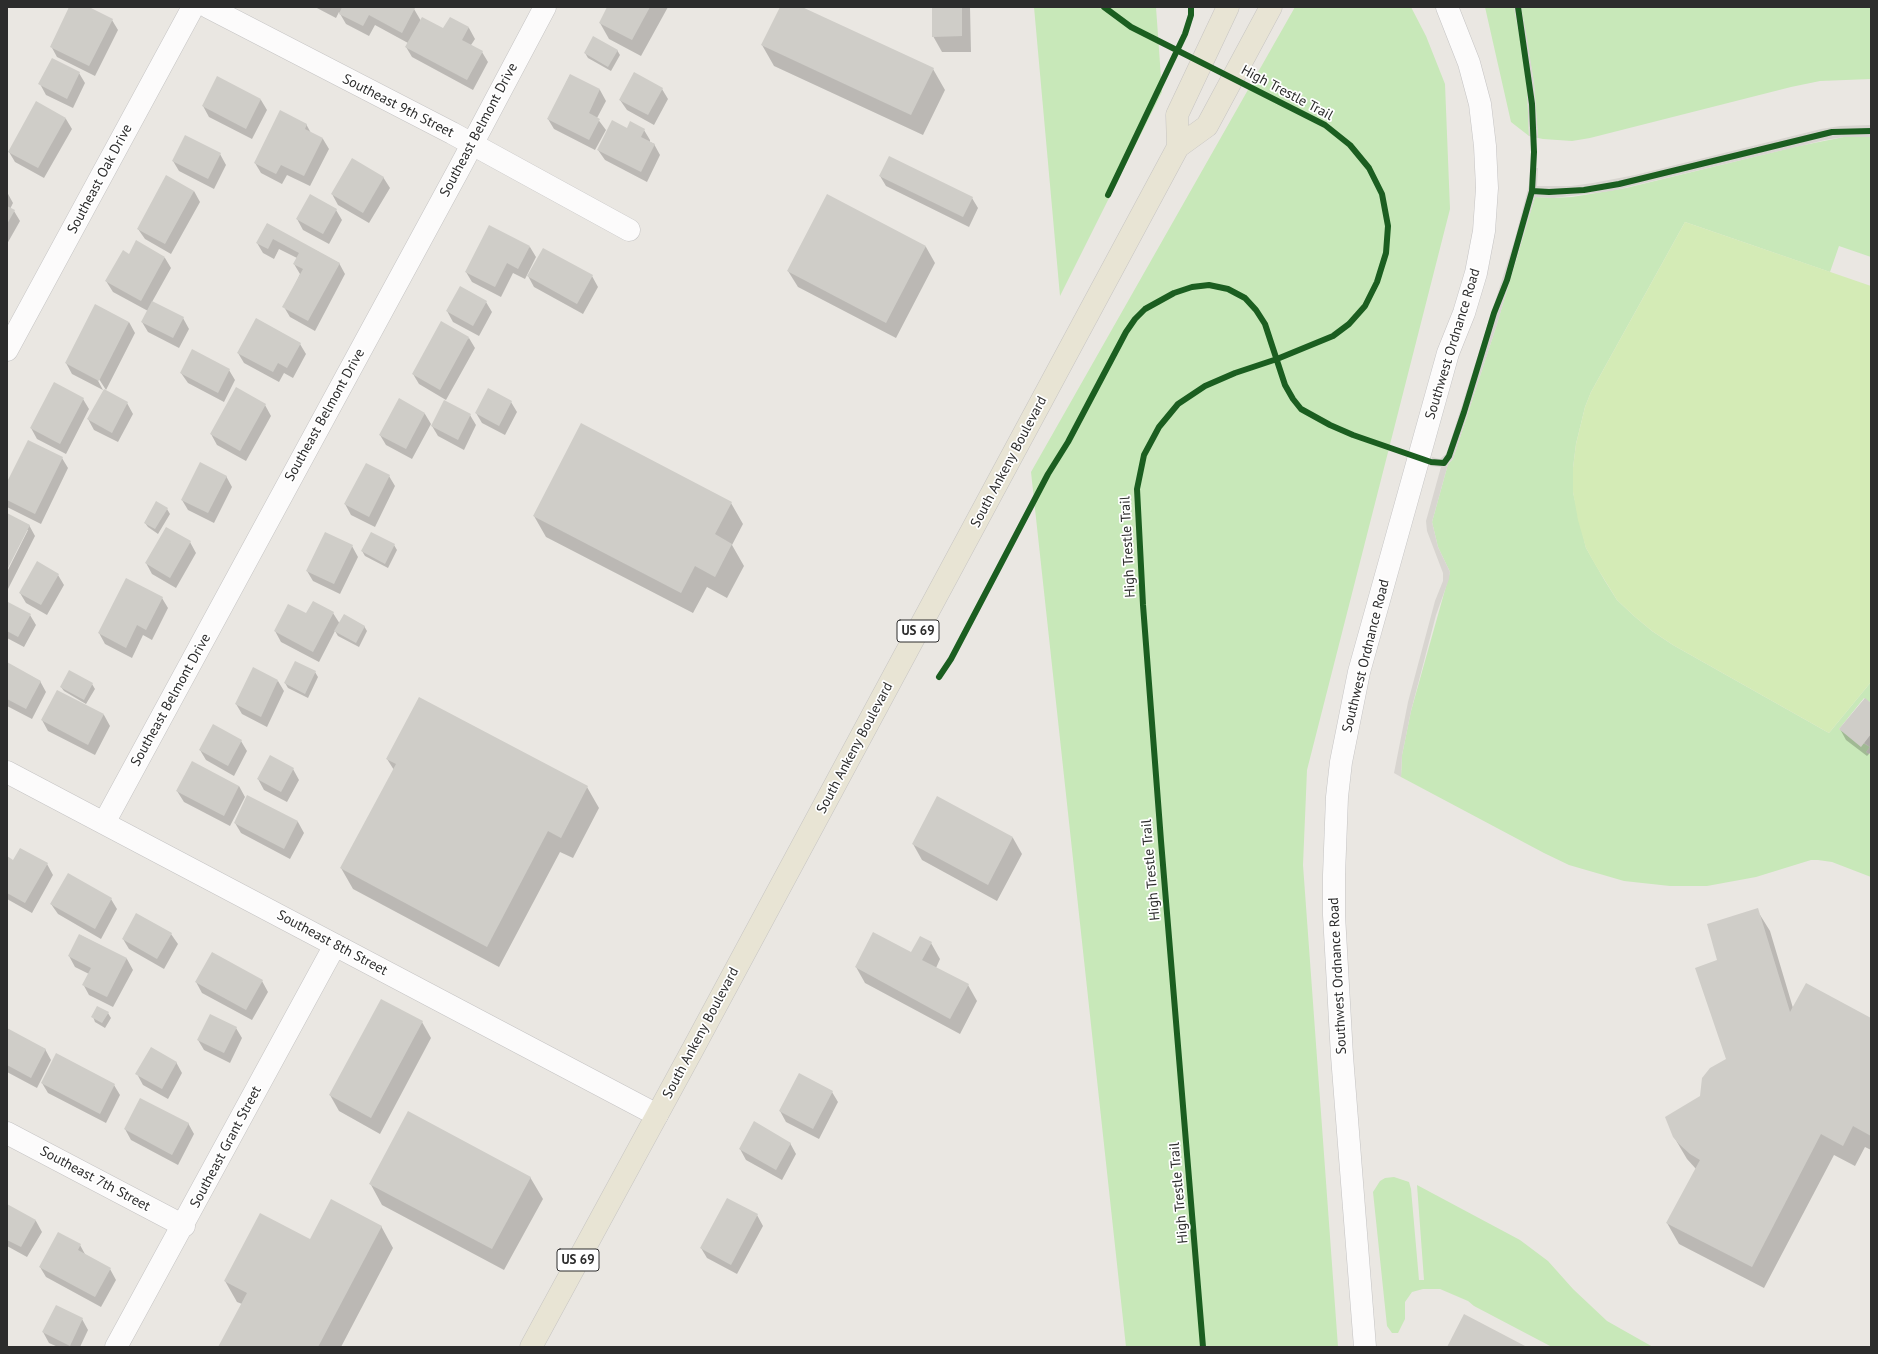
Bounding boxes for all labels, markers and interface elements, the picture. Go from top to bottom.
street label: Southeast Belmont Drive [437,60,521,200]
street label: High Trestle Trail [1238,62,1336,124]
street label: Southeast 9th Street [339,71,457,141]
street label: Southeast Oak Drive [64,121,136,237]
street label: Southwest Ordnance Road [1422,266,1484,422]
street label: Southeast Belmont Drive [282,346,368,484]
street label: South Ankeny Boulevard [967,394,1051,530]
street label: High Trestle Trail [1117,496,1139,598]
street label: Southwest Ordnance Road [1339,578,1393,734]
road number: US 69 [897,620,939,642]
street label: Southeast Belmont Drive [128,631,214,769]
street label: South Ankeny Boulevard [813,680,897,816]
street label: High Trestle Trail [1138,819,1164,921]
street label: Southwest Ordnance Road [1325,897,1351,1055]
street label: Southeast 8th Street [274,907,390,979]
street label: South Ankeny Boulevard [659,965,743,1101]
street label: Southeast Grant Street [187,1083,265,1211]
street label: High Trestle Trail [1166,1142,1192,1244]
street label: Southeast 7th Street [37,1143,153,1215]
road number: US 69 [557,1249,599,1271]

